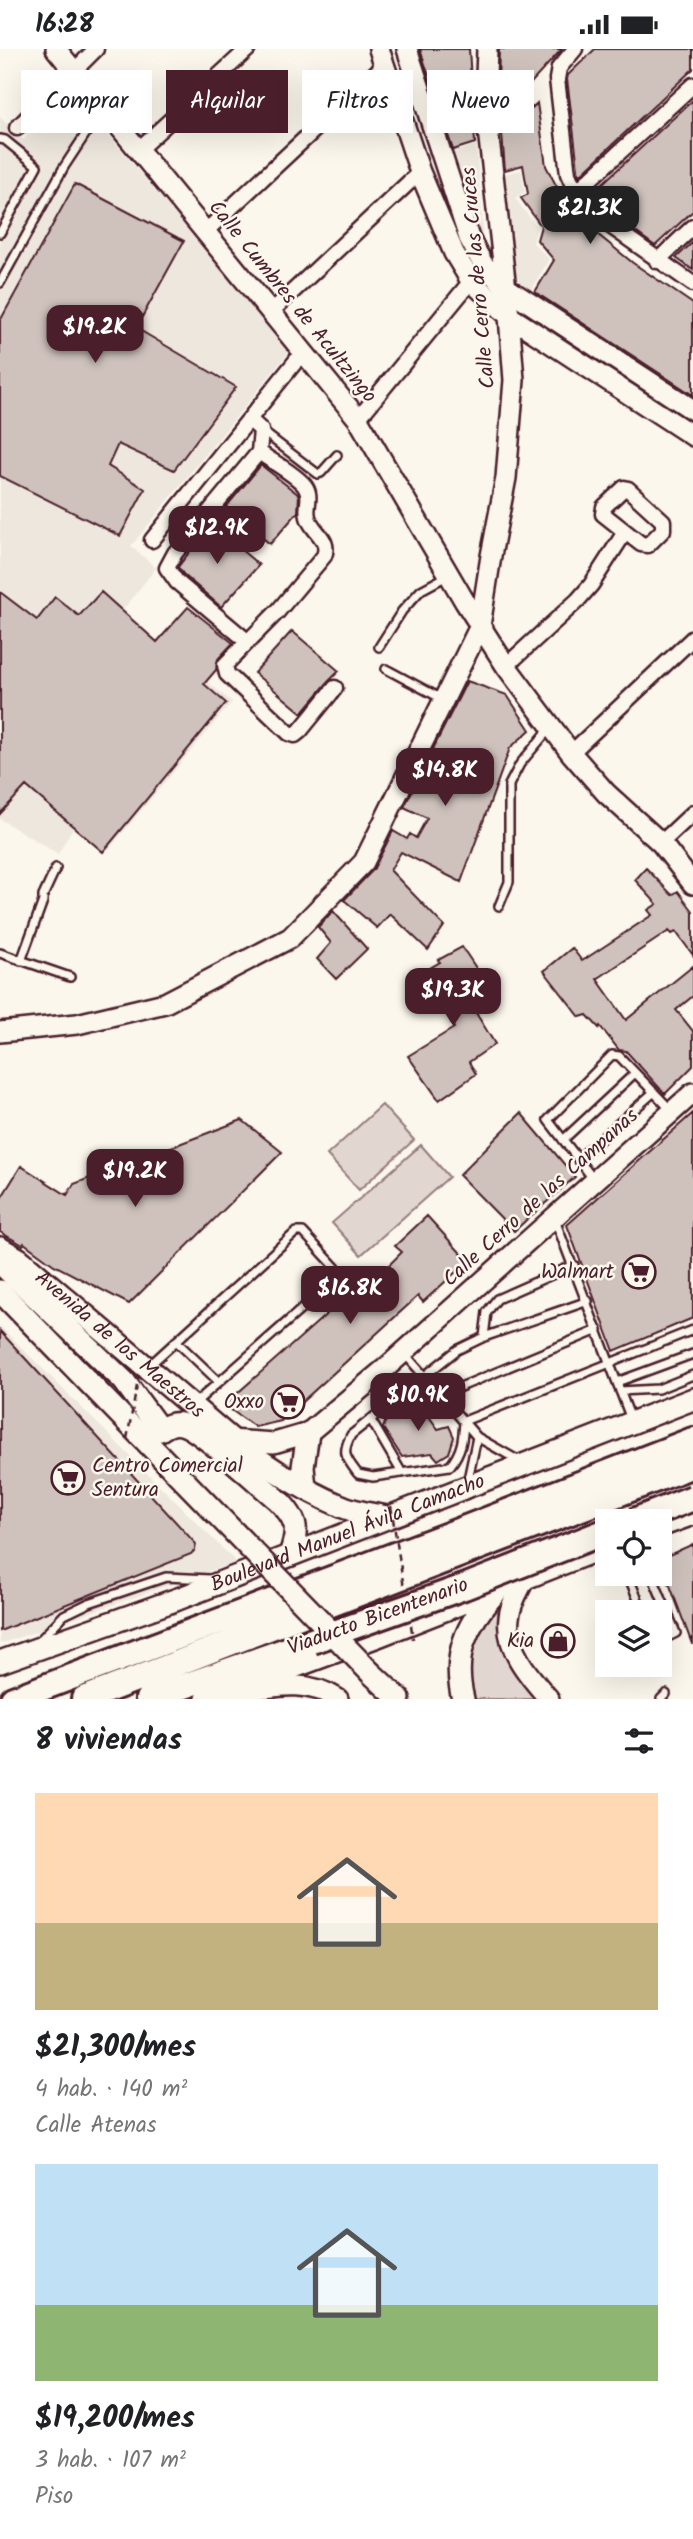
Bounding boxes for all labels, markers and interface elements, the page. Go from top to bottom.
text: 16:28 [35,4,94,46]
chip: Comprar [21,70,152,133]
chip: Alquilar [166,70,288,133]
chip: Filtros [302,70,413,133]
chip: Nuevo [427,70,534,133]
street label: Calle Cerro de las Cruces [453,166,505,390]
pin: $21.3K [533,187,647,246]
text: $21.3K [557,191,623,227]
street label: Calle Cumbres de Acultzingo [199,193,385,411]
pin: $19.2K [38,305,152,365]
text: $19.2K [63,310,127,346]
pin: $12.9K [160,507,274,566]
text: $12.9K [185,511,249,547]
pin: $14.8K [388,749,502,808]
text: $14.8K [412,753,478,789]
pin: $19.3K [396,969,510,1028]
text: $19.3K [421,973,485,1009]
street label: Calle Cerro de las Campanas [436,1101,647,1295]
pin: $19.2K [78,1149,192,1209]
text: $19.2K [103,1154,167,1190]
supermarket icon: Walmart [620,1253,658,1291]
place label: Walmart [541,1256,615,1289]
street label: Avenida de los Maestros [27,1262,212,1427]
pin: $16.8K [293,1267,407,1326]
text: $16.8K [317,1271,383,1307]
pin: $10.9K [361,1373,475,1433]
text: $10.9K [386,1378,450,1414]
supermarket icon: Oxxo [269,1383,307,1421]
place label: Oxxo [224,1386,264,1419]
place label: Centro Comercial Sentura [92,1450,243,1507]
supermarket icon: Centro Comercial Sentura [49,1459,87,1497]
street label: Boulevard Manuel Ávila Camacho [206,1465,490,1601]
map controls [595,1509,672,1677]
button: locate [595,1509,672,1586]
street label: Viaducto Bicentenario [283,1569,473,1665]
button: layers [595,1600,672,1677]
shop icon: Kia [539,1622,577,1660]
place label: Kia [507,1625,534,1658]
text: 8 viviendas [35,1717,182,1765]
icon: filters [620,1722,658,1760]
icon: home [284,1839,410,1965]
text: $21,300/mes [35,2024,196,2072]
text: 4 hab. · 140 m² [35,2072,187,2108]
text: Calle Atenas [35,2108,157,2144]
icon: home [284,2210,410,2336]
text: $19,200/mes [35,2395,195,2443]
text: 3 hab. · 107 m² [35,2443,186,2479]
text: Piso [35,2479,73,2515]

